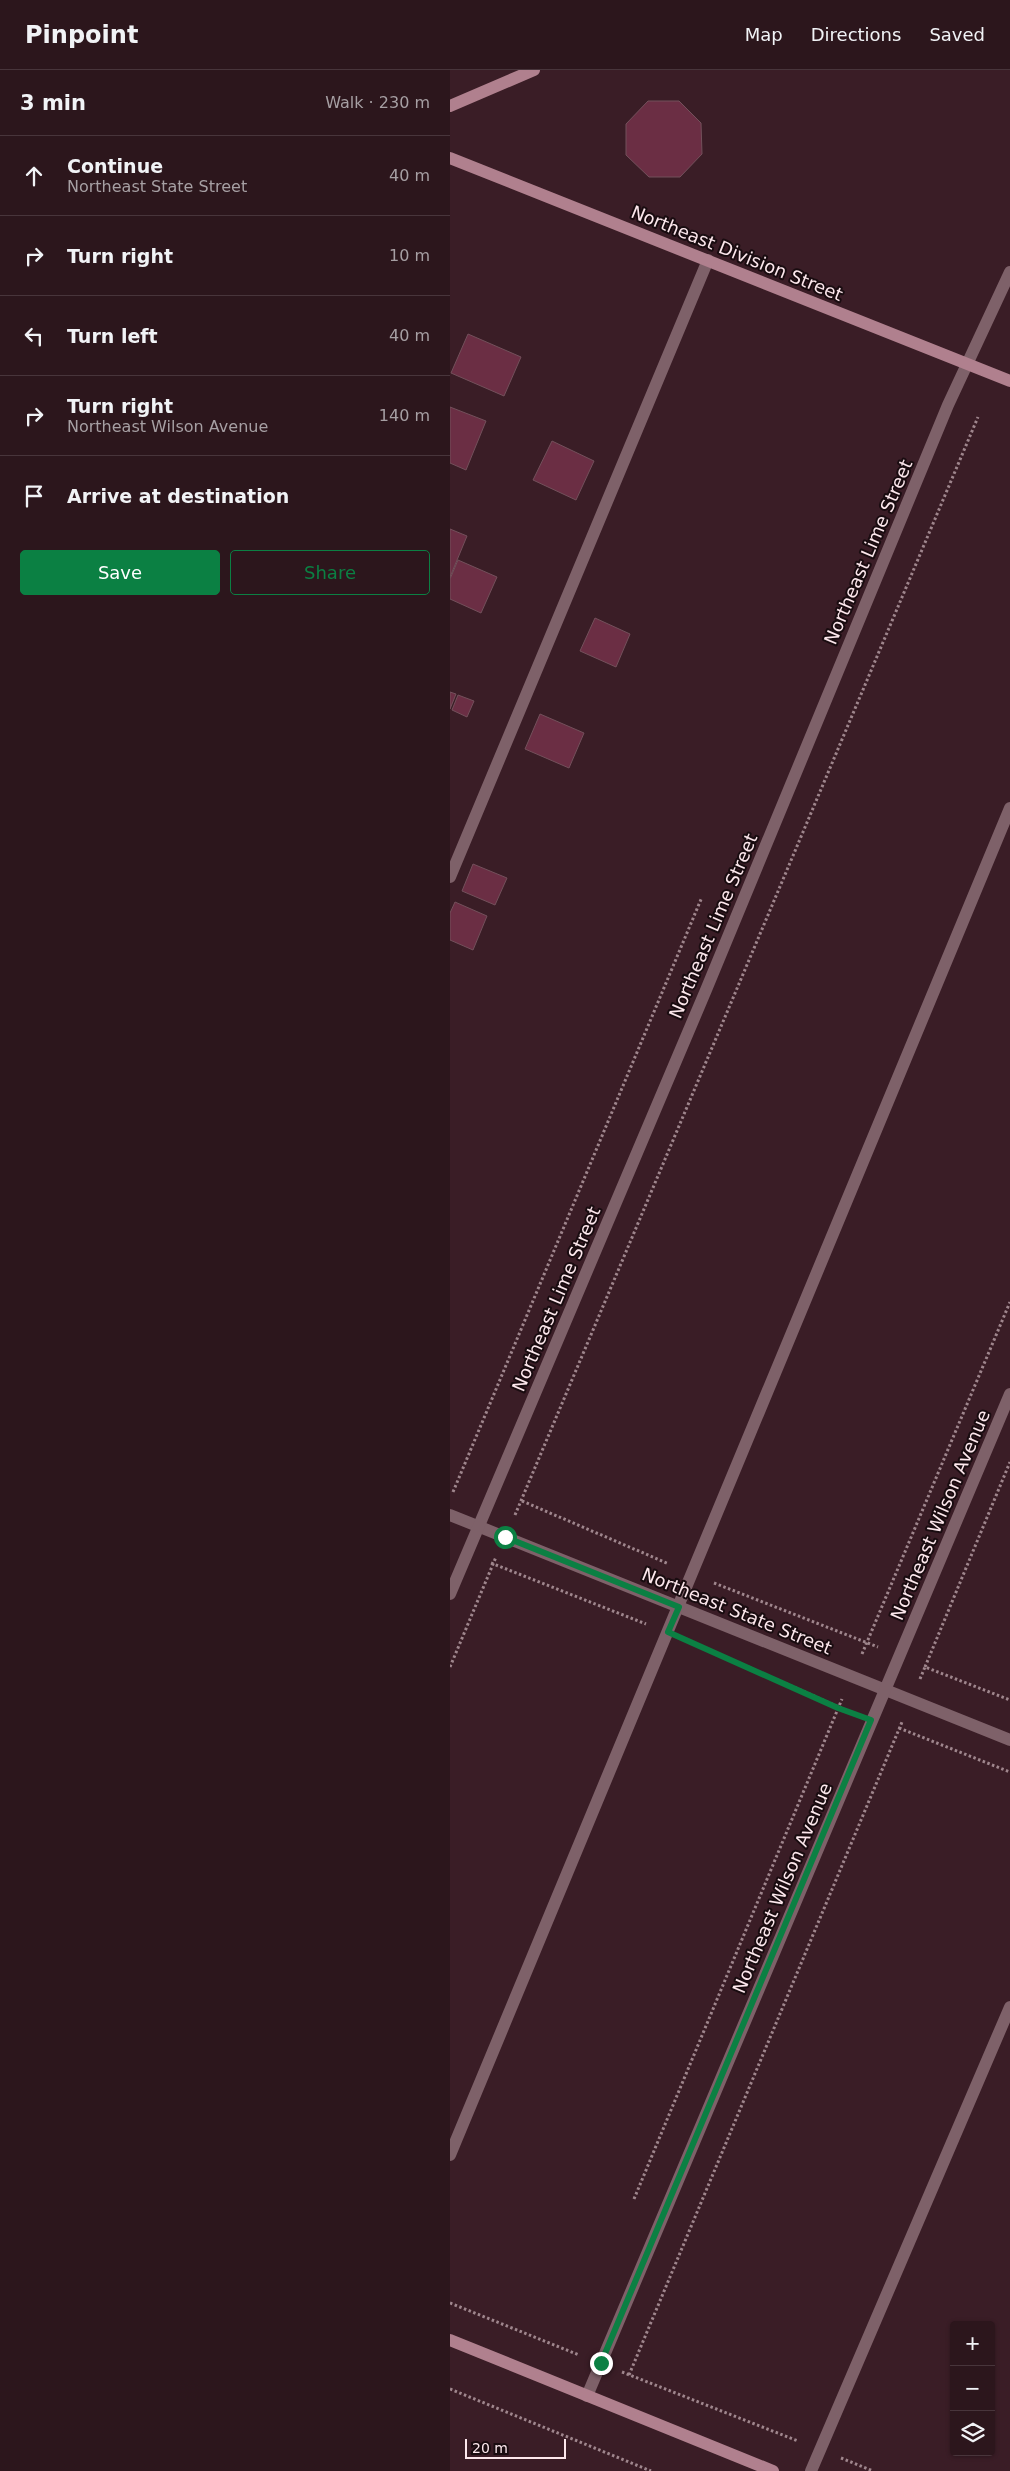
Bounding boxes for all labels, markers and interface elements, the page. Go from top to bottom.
text: Pinpoint [25,21,138,49]
text: Map [745,24,783,45]
text: Directions [811,24,901,45]
text: Saved [929,24,985,45]
text: 3 min [20,91,86,115]
text: Walk · 230 m [325,93,430,112]
text: Continue [67,155,163,177]
icon: ahead [20,162,48,190]
text: 40 m [389,166,430,185]
text: Northeast State Street [67,177,247,196]
street label: Northeast Division Street [628,201,846,305]
icon: right [20,242,48,270]
text: Turn right [67,245,173,267]
text: 10 m [389,246,430,265]
icon: left [20,322,48,350]
text: Turn left [67,325,158,347]
text: 40 m [389,326,430,345]
text: Turn right [67,395,173,417]
icon: right [20,402,48,430]
text: 140 m [379,406,430,425]
text: Northeast Wilson Avenue [67,417,268,436]
street label: Northeast Lime Street [820,456,916,648]
icon: arrive [20,482,48,510]
text: Arrive at destination [67,485,289,507]
button: Save [20,550,220,595]
button: Share [230,550,430,595]
street label: Northeast Lime Street [665,830,761,1022]
street label: Northeast Lime Street [508,1203,604,1395]
street label: Northeast Wilson Avenue [886,1407,994,1623]
route start [494,1526,517,1549]
street label: Northeast State Street [639,1563,835,1659]
street label: Northeast Wilson Avenue [728,1780,836,1996]
map controls [950,2321,995,2456]
button: + [950,2321,995,2366]
route end [590,2352,613,2375]
button: − [950,2366,995,2411]
button: layers [950,2411,995,2456]
scale bar [465,2436,566,2459]
text: 20 m [472,2440,508,2456]

